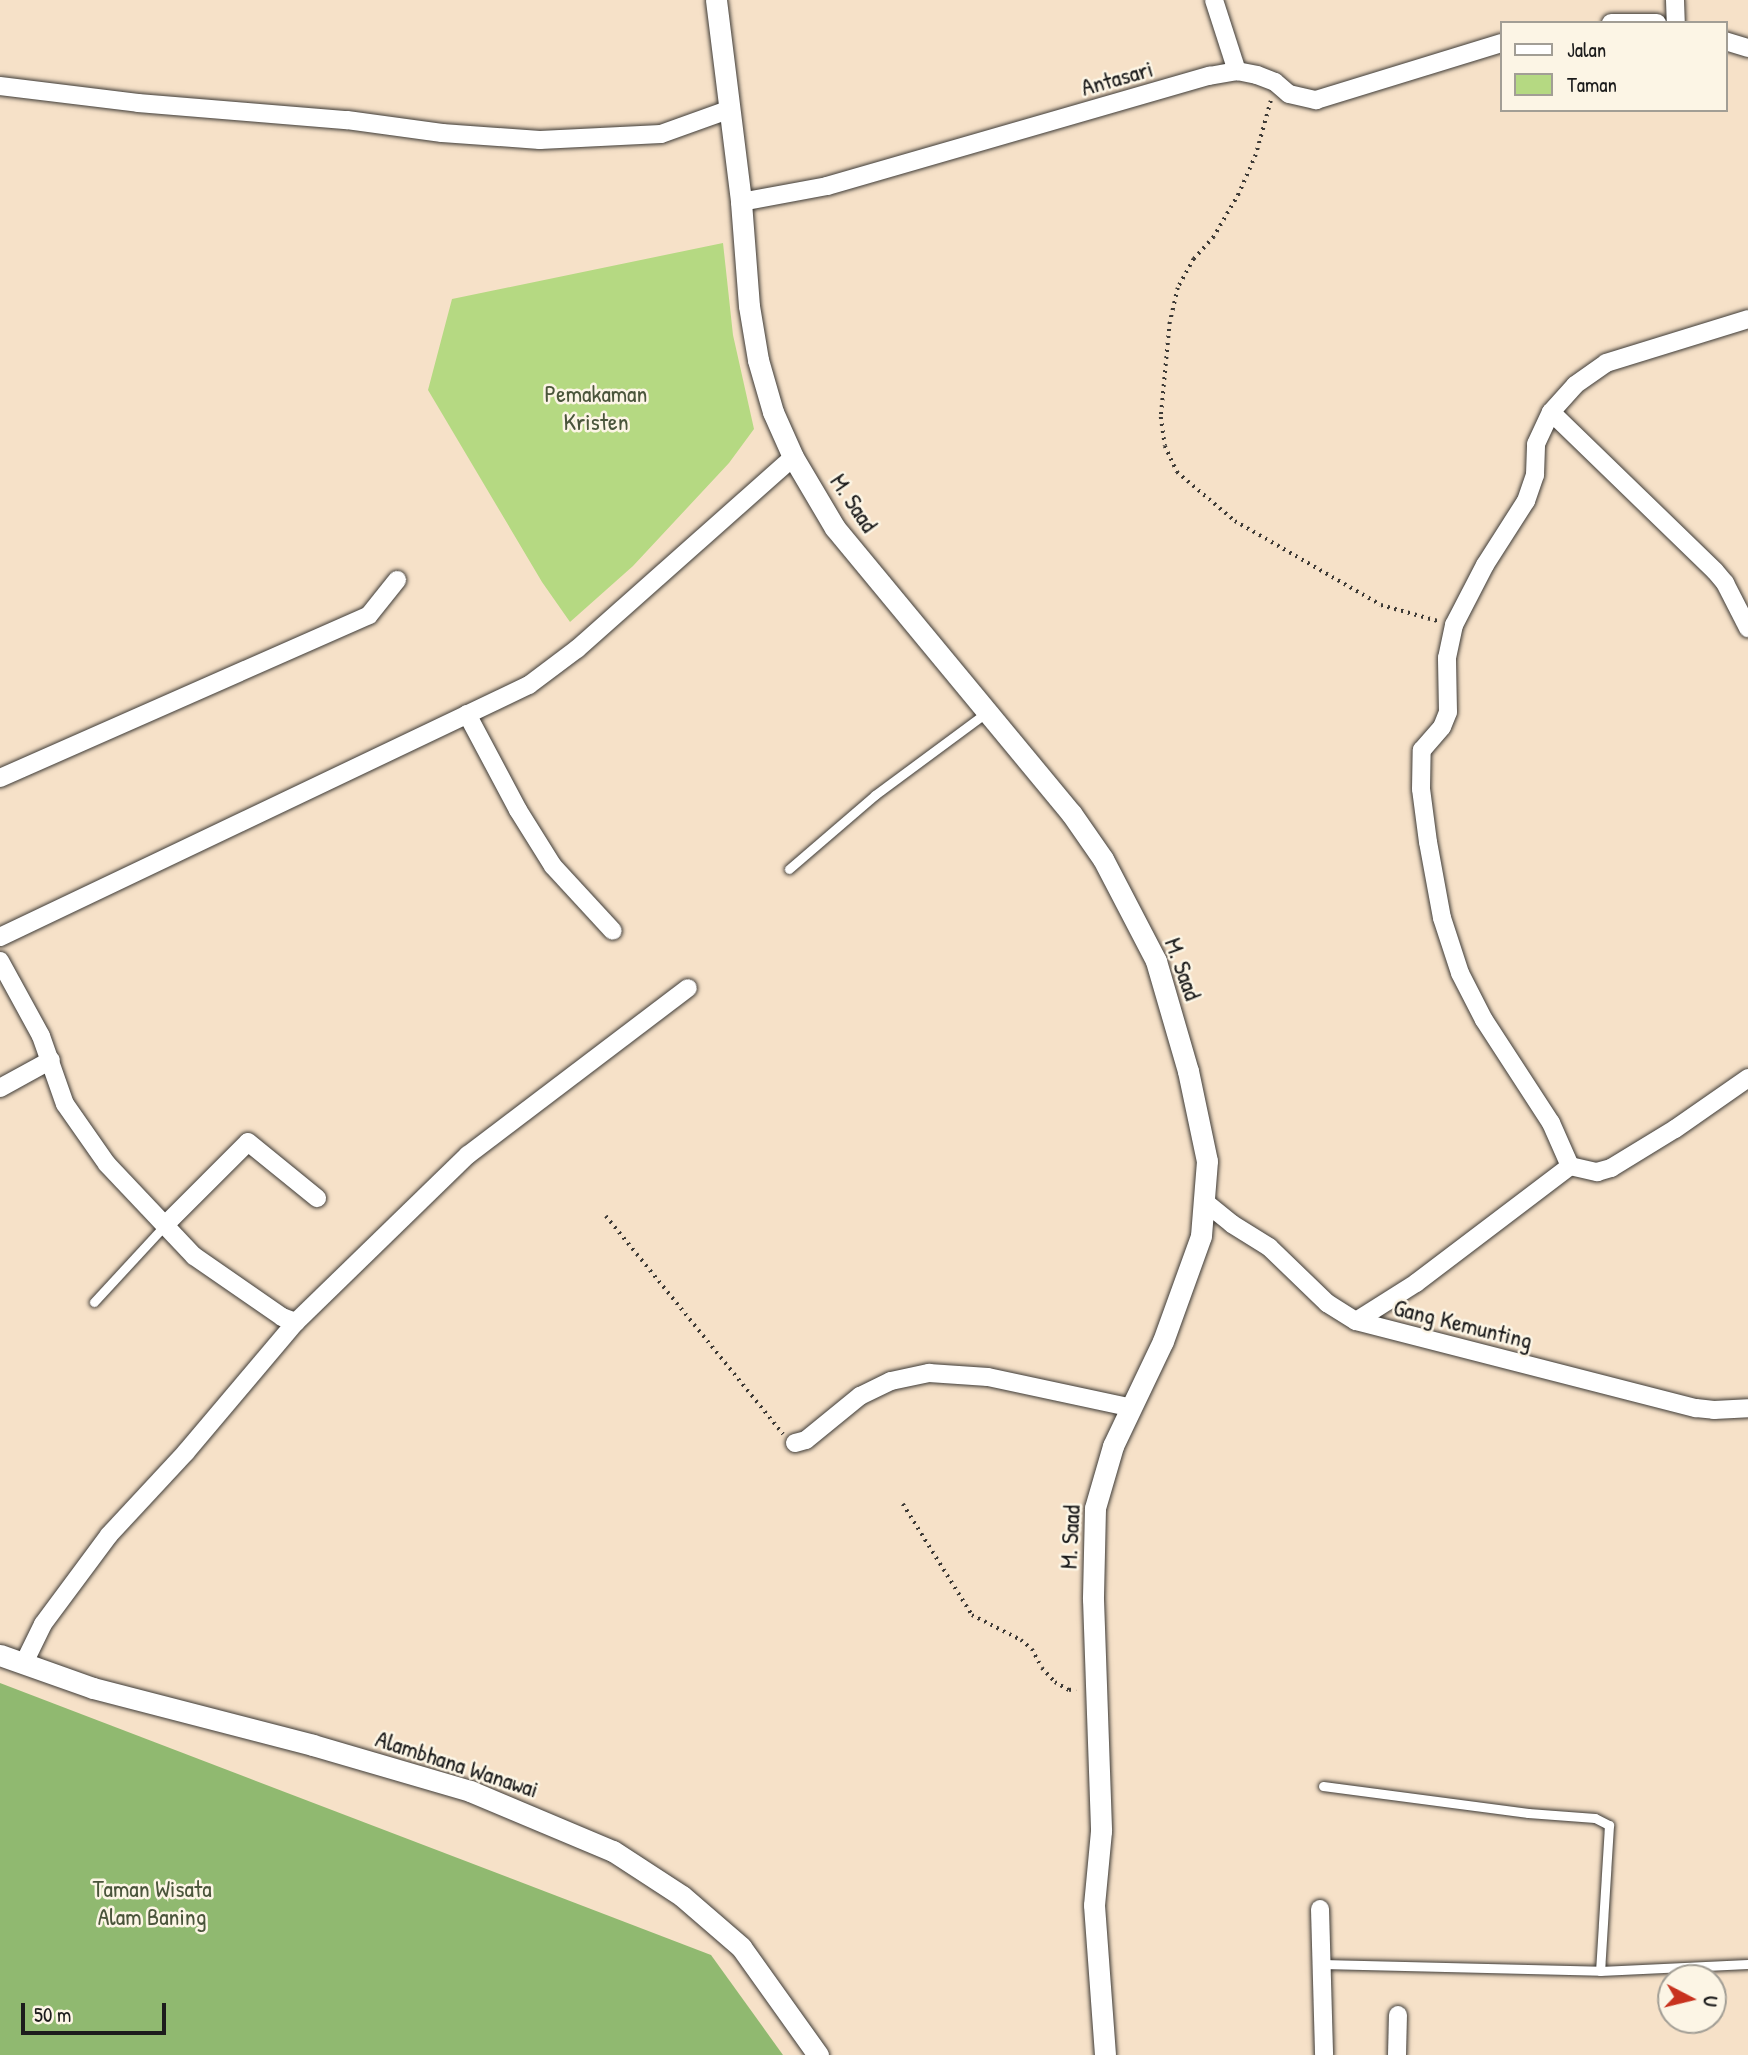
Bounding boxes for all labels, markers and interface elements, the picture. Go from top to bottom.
legend [1500,21,1727,112]
text: Jalan [1567,35,1606,64]
street label: Antasari [1078,54,1156,102]
text: Taman [1567,70,1617,99]
park label: Pemakaman Kristen [545,380,647,436]
street label: M. Saad [824,468,884,538]
street label: M. Saad [1159,934,1207,1004]
street label: Gang Kemunting [1391,1293,1535,1355]
street label: M. Saad [1054,1504,1086,1570]
street label: Alambhana Wanawai [372,1724,542,1804]
park label: Taman Wisata Alam Baning [92,1875,212,1931]
north arrow [1657,1964,1727,2034]
scale bar [24,1988,170,2032]
text: U [1697,1995,1724,2008]
text: 50 m [34,2000,71,2029]

